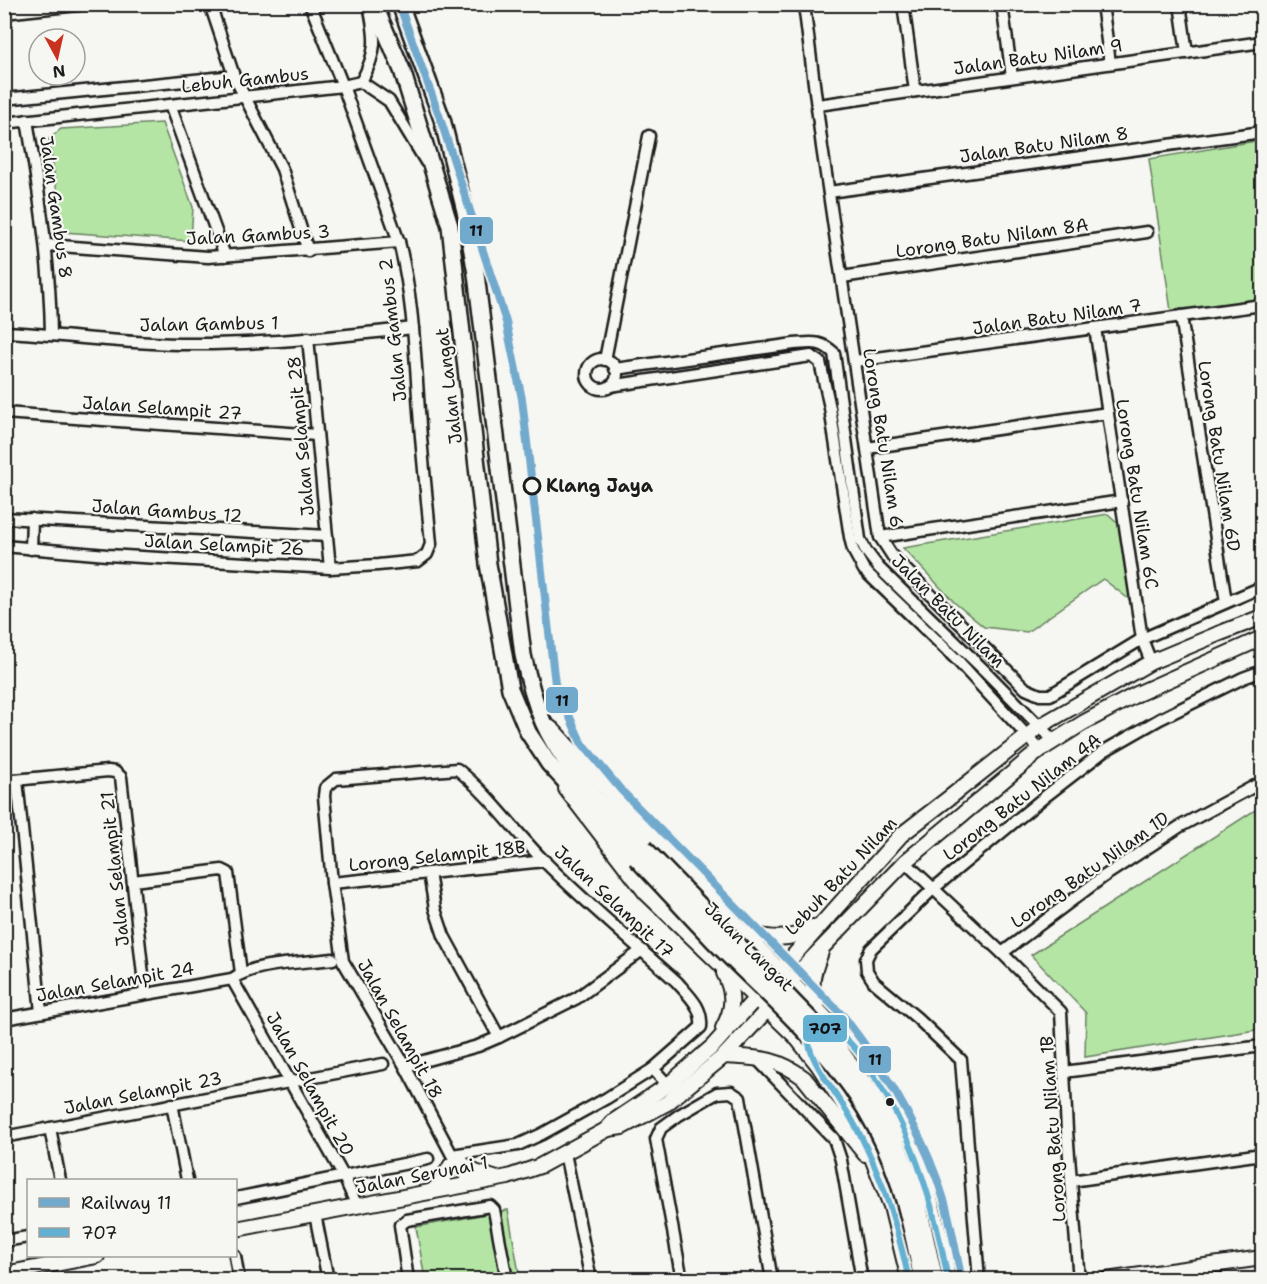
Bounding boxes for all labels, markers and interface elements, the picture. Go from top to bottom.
north arrow [27,27,87,87]
street label: Jalan Batu Nilam 9 [952,33,1124,81]
text: N [51,60,67,83]
street label: Lebuh Gambus [180,61,310,99]
street label: Jalan Batu Nilam 8 [958,121,1130,169]
street label: Jalan Gambus 8 [34,134,78,280]
street label: Lorong Batu Nilam 8A [894,213,1090,263]
line badge: 11 [459,216,494,245]
street label: Jalan Gambus 3 [185,219,331,251]
text: 11 [469,220,483,241]
street label: Jalan Gambus 2 [374,257,412,403]
street label: Jalan Batu Nilam 7 [971,293,1143,341]
street label: Jalan Gambus 1 [139,311,279,337]
street label: Jalan Langat [430,326,468,446]
street label: Lorong Batu Nilam 6 [857,346,909,530]
street label: Jalan Selampit 28 [282,355,320,517]
street label: Lorong Batu Nilam 6D [1192,359,1246,553]
street label: Jalan Selampit 27 [81,390,243,426]
street label: Lorong Batu Nilam 6C [1110,397,1164,591]
place label: Klang Jaya [546,474,654,498]
marker: Klang Jaya [523,477,541,495]
street label: Jalan Gambus 12 [91,494,243,528]
street label: Jalan Selampit 26 [143,529,305,561]
street label: Jalan Batu Nilam [886,549,1010,673]
line badge: 11 [545,686,579,714]
text: 11 [555,690,569,711]
street label: Lorong Batu Nilam 4A [938,728,1106,866]
street label: Jalan Selampit 21 [95,790,135,948]
street label: Lorong Batu Nilam 1D [1006,806,1174,934]
street label: Lebuh Batu Nilam [780,812,902,940]
street label: Lorong Selampit 18B [347,835,527,877]
street label: Jalan Selampit 17 [549,840,679,964]
street label: Jalan Langat [699,897,799,997]
street label: Jalan Selampit 18 [352,955,448,1103]
street label: Jalan Selampit 24 [34,956,196,1008]
street label: Jalan Selampit 20 [261,1008,359,1160]
line badge: 707 [802,1014,848,1043]
text: 707 [808,1018,842,1039]
street label: Lorong Batu Nilam 1B [1035,1035,1071,1223]
line badge: 11 [858,1045,892,1074]
text: 11 [868,1049,882,1070]
street label: Jalan Selampit 23 [62,1066,224,1120]
unlabelled marker [884,1096,896,1108]
street label: Jalan Serunai 1 [354,1150,490,1200]
legend [27,1179,237,1257]
text: Railway 11 [81,1191,171,1215]
text: 707 [81,1221,117,1245]

